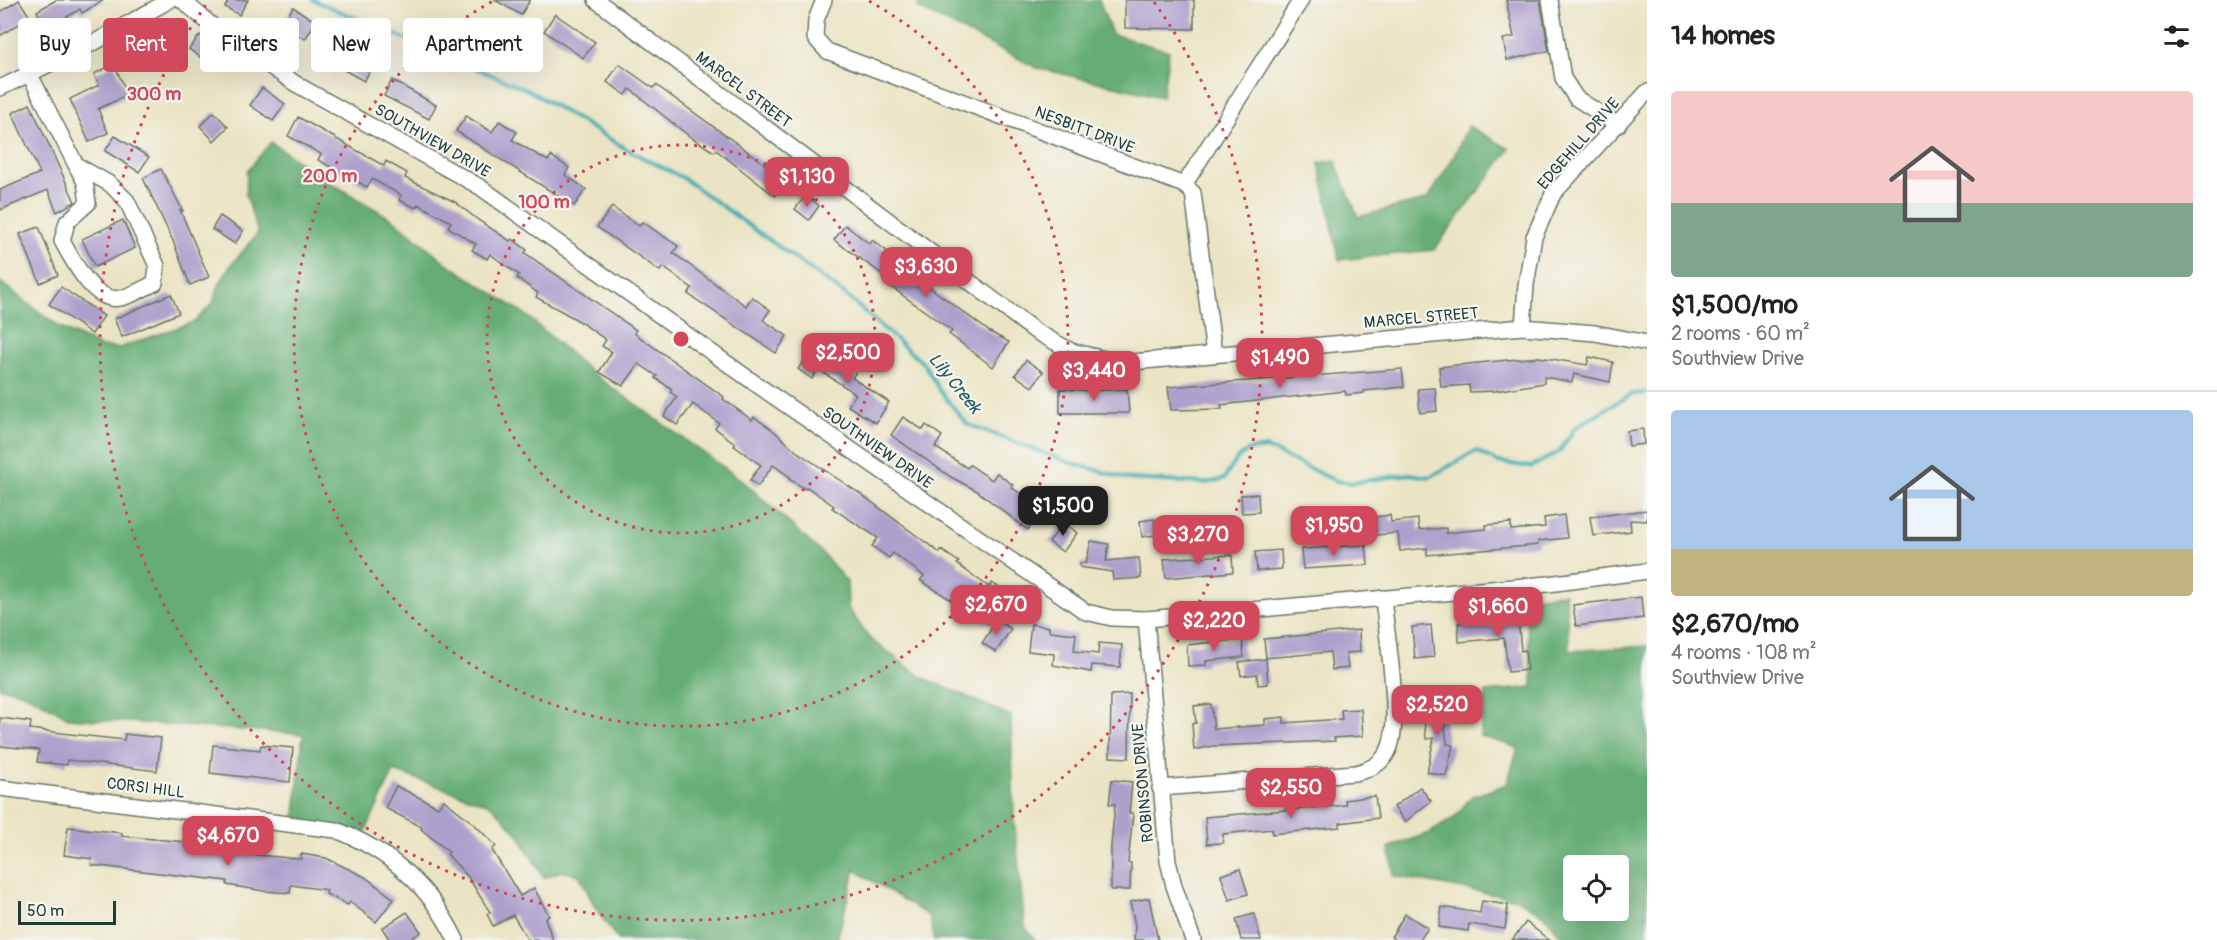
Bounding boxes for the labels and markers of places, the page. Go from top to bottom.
pin: $1,130 [758,157,856,208]
pin: $3,630 [877,247,975,298]
centre of rings [671,329,691,349]
pin: $2,500 [799,333,897,384]
pin: $1,490 [1231,338,1329,389]
pin: $3,440 [1045,351,1143,402]
pin: $1,500 [1014,486,1112,537]
pin: $1,950 [1285,506,1383,557]
pin: $3,270 [1149,515,1247,566]
pin: $2,670 [947,585,1045,636]
pin: $1,660 [1449,587,1547,638]
pin: $2,220 [1165,601,1263,652]
pin: $2,520 [1388,685,1486,736]
pin: $2,550 [1242,768,1340,819]
pin: $4,670 [179,816,277,867]

